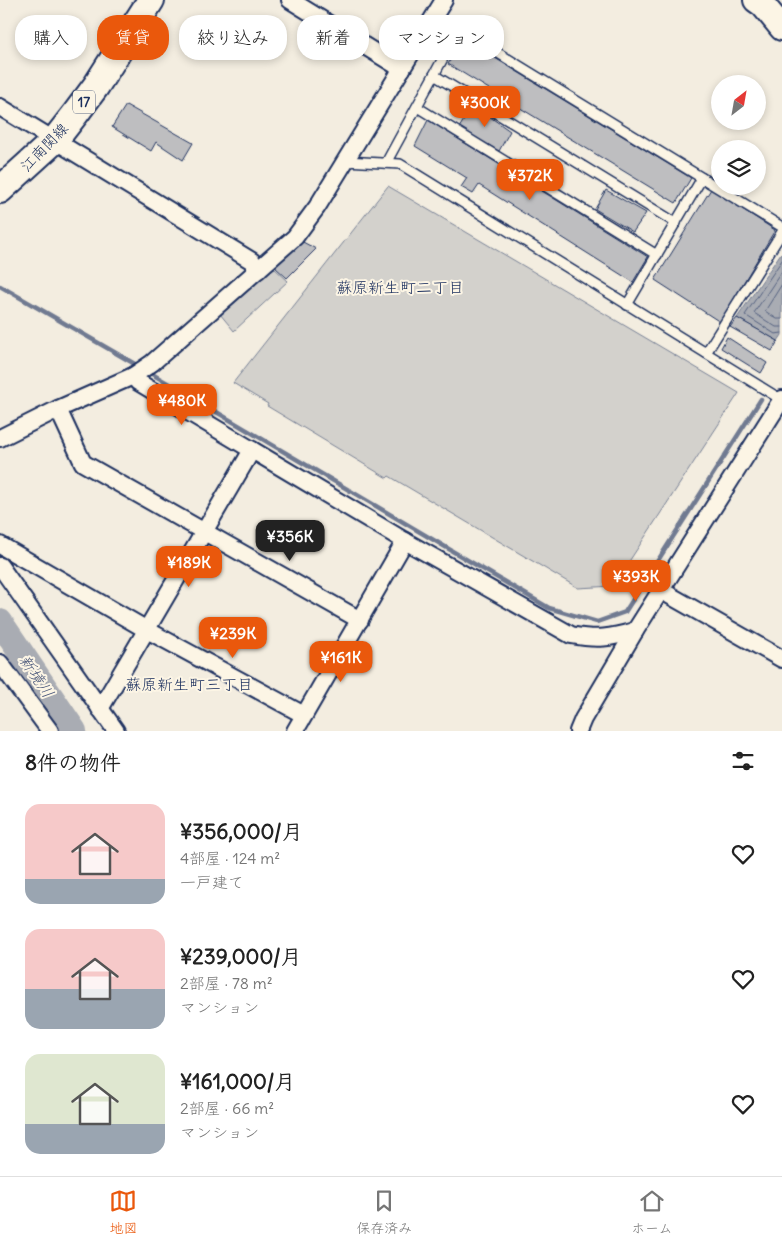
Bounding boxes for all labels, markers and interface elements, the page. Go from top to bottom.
chip: 購入 [15,15,87,60]
chip: 賃貸 [97,15,169,60]
chip: 絞り込み [179,15,287,60]
chip: 新着 [297,15,369,60]
chip: マンション [379,15,504,60]
north arrow [711,75,766,130]
map controls [711,75,766,195]
pin: ¥300K [450,86,520,128]
road number: 17 [73,90,95,114]
text: ¥300K [460,92,510,112]
street label: 江南関線 [16,119,72,175]
button: layers [711,140,766,195]
pin: ¥372K [495,158,565,201]
text: ¥372K [508,165,552,185]
district label: 蘇原新生町二丁目 [336,277,464,297]
pin: ¥480K [147,384,217,426]
text: ¥480K [158,390,206,410]
pin: ¥356K [255,520,325,562]
text: ¥356K [267,526,313,546]
pin: ¥189K [154,546,224,588]
text: ¥189K [167,552,211,572]
pin: ¥393K [601,560,671,602]
text: ¥393K [613,566,659,586]
pin: ¥239K [198,616,268,659]
text: ¥239K [210,623,256,643]
pin: ¥161K [306,640,376,683]
text: ¥161K [320,647,362,667]
water label: 新境川 [15,651,59,701]
district label: 蘇原新生町三丁目 [125,674,253,694]
icon: filters [729,747,757,775]
text: 8件の物件 [25,749,121,776]
text: ¥356,000/月 [180,818,303,845]
icon: home [65,824,125,884]
icon: heart [729,840,757,868]
text: 4部屋 · 124 m² [180,848,280,868]
text: 一戸建て [180,872,244,892]
text: ¥239,000/月 [180,943,302,970]
icon: home [65,949,125,1009]
icon: heart [729,965,757,993]
text: 2部屋 · 78 m² [180,973,273,993]
text: マンション [180,997,259,1017]
text: ¥161,000/月 [180,1068,295,1095]
icon: home [65,1074,125,1134]
icon: heart [729,1090,757,1118]
text: 2部屋 · 66 m² [180,1098,274,1118]
text: マンション [180,1122,259,1142]
tab: 地図 [109,1187,137,1237]
tab: 保存済み [356,1187,412,1237]
tab: ホーム [631,1187,673,1237]

